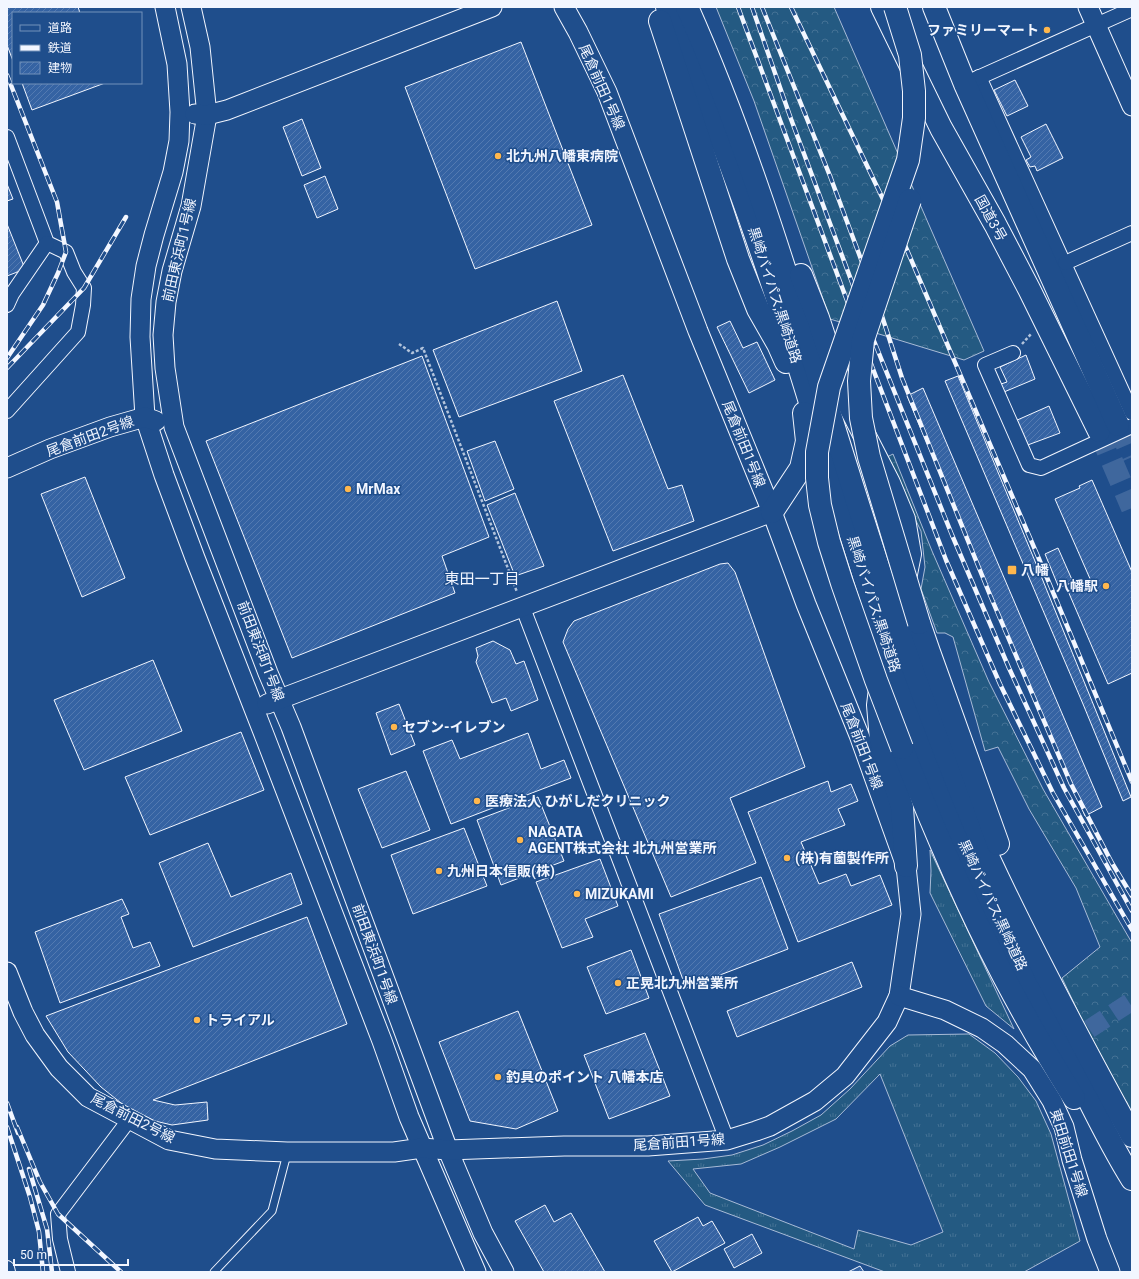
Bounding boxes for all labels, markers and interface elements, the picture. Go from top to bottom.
legend [12,12,142,84]
text: 道路 [48,21,72,35]
place label: ファミリーマート [927,22,1039,38]
marker: ファミリーマート [1042,25,1052,35]
text: 鉄道 [48,41,72,55]
street label: 尾倉前田1号線 [576,42,628,132]
text: 建物 [48,61,72,75]
place label: 北九州八幡東病院 [506,148,618,164]
marker: 北九州八幡東病院 [493,151,503,161]
street label: 国道3号 [972,192,1010,244]
street label: 前田東浜町1号線 [159,197,199,303]
street label: 黒崎バイパス;黒崎道路 [745,225,805,365]
street label: 尾倉前田1号線 [719,398,769,490]
street label: 尾倉前田2号線 [44,413,136,459]
place label: MrMax [356,481,401,497]
marker: MrMax [343,484,353,494]
street label: 黒崎バイパス;黒崎道路 [844,534,904,674]
place label: 八幡 [1021,562,1049,578]
marker: 八幡 [1006,564,1018,576]
district label: 東田一丁目 [444,570,520,588]
place label: 八幡駅 [1056,578,1098,594]
marker: 八幡駅 [1101,581,1111,591]
street label: 前田東浜町1号線 [235,599,287,703]
street label: 尾倉前田1号線 [838,700,886,792]
place label: セブン-イレブン [402,719,506,735]
marker: セブン-イレブン [389,722,399,732]
place label: 医療法人 ひがしだクリニック [485,793,670,809]
marker: 医療法人 ひがしだクリニック [472,796,482,806]
place label: NAGATA AGENT株式会社 北九州営業所 [528,824,717,856]
marker: NAGATA AGENT株式会社 北九州営業所 [515,835,525,845]
street label: 黒崎バイパス;黒崎道路 [956,837,1030,973]
place label: (株)有薗製作所 [795,850,889,867]
marker: (株)有薗製作所 [782,853,792,863]
place label: 九州日本信販(株) [447,863,555,880]
marker: 九州日本信販(株) [434,866,444,876]
place label: MIZUKAMI [585,886,654,902]
marker: MIZUKAMI [572,889,582,899]
street label: 前田東浜町1号線 [349,902,401,1006]
place label: 正晃北九州営業所 [626,975,738,991]
marker: 正晃北九州営業所 [613,978,623,988]
place label: トライアル [205,1012,275,1028]
marker: トライアル [192,1015,202,1025]
place label: 釣具のポイント 八幡本店 [506,1069,663,1085]
marker: 釣具のポイント 八幡本店 [493,1072,503,1082]
street label: 尾倉前田2号線 [88,1090,178,1146]
street label: 東田前田1号線 [1047,1107,1091,1199]
street label: 尾倉前田1号線 [633,1131,725,1153]
scale bar [14,1241,128,1267]
text: 50 m [20,1248,47,1262]

